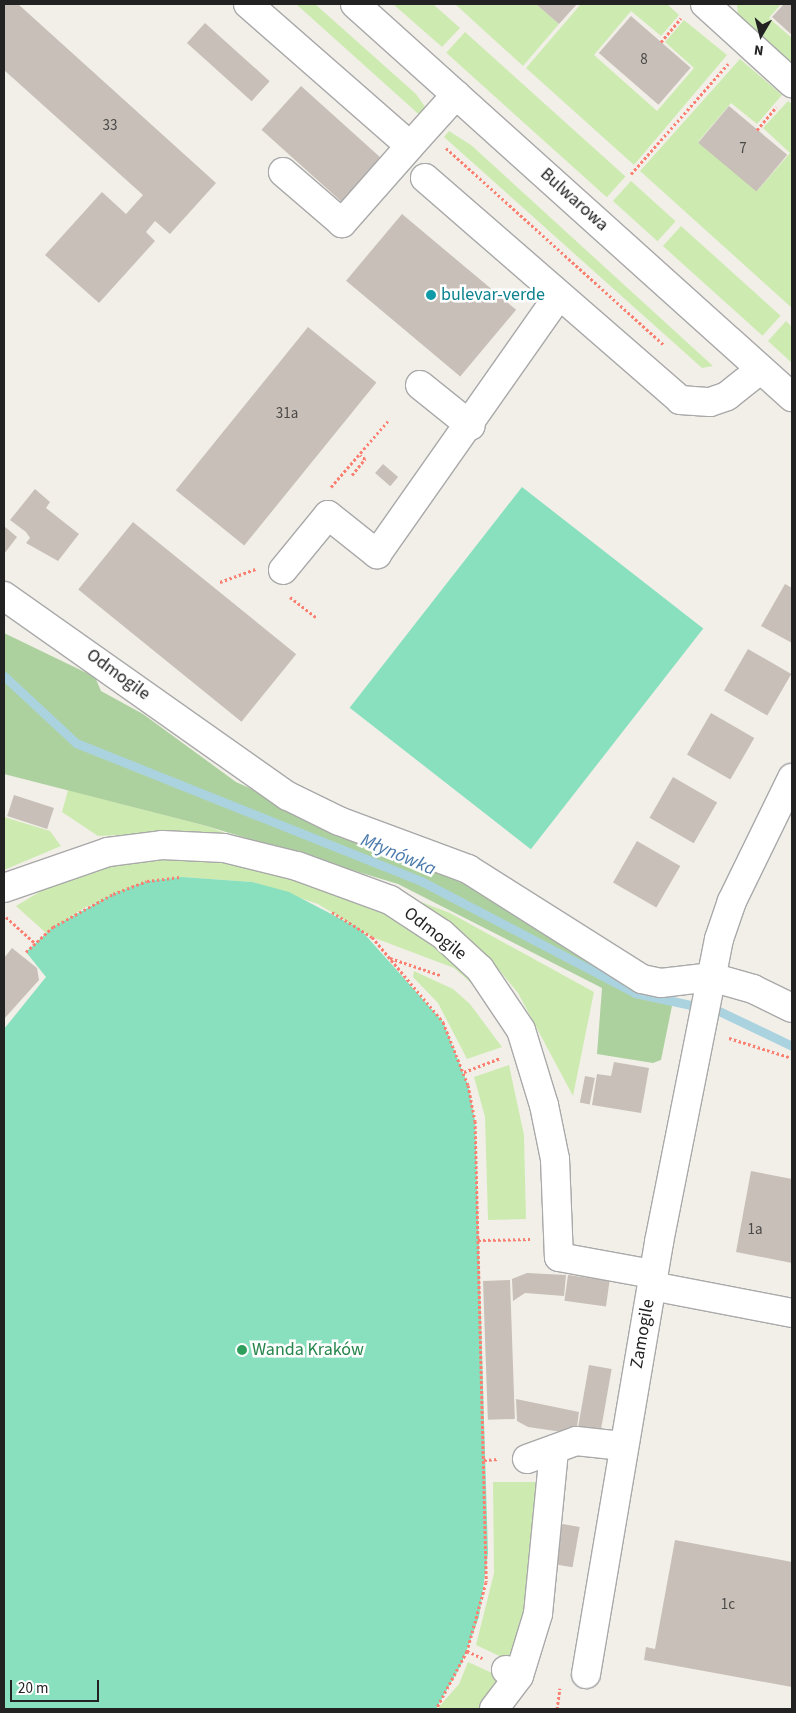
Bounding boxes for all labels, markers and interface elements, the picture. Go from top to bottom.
north arrow [736,10,786,60]
text: N [753,39,765,60]
house number: 8 [640,51,648,69]
house number: 33 [103,117,117,135]
house number: 7 [739,140,747,158]
street label: Bulwarowa [535,164,613,236]
place label: bulevar-verde [441,284,545,306]
marker: bulevar-verde [425,289,437,301]
house number: 31a [276,405,298,423]
street label: Odmogile [82,645,154,705]
water label: Młynówka [357,829,439,881]
street label: Odmogile [399,903,471,965]
house number: 1a [747,1221,763,1239]
street label: Zamogile [626,1298,660,1370]
place label: Wanda Kraków [252,1339,364,1361]
marker: Wanda Kraków [236,1344,248,1356]
house number: 1c [721,1596,735,1614]
scale bar [12,1670,101,1702]
text: 20 m [18,1678,48,1699]

